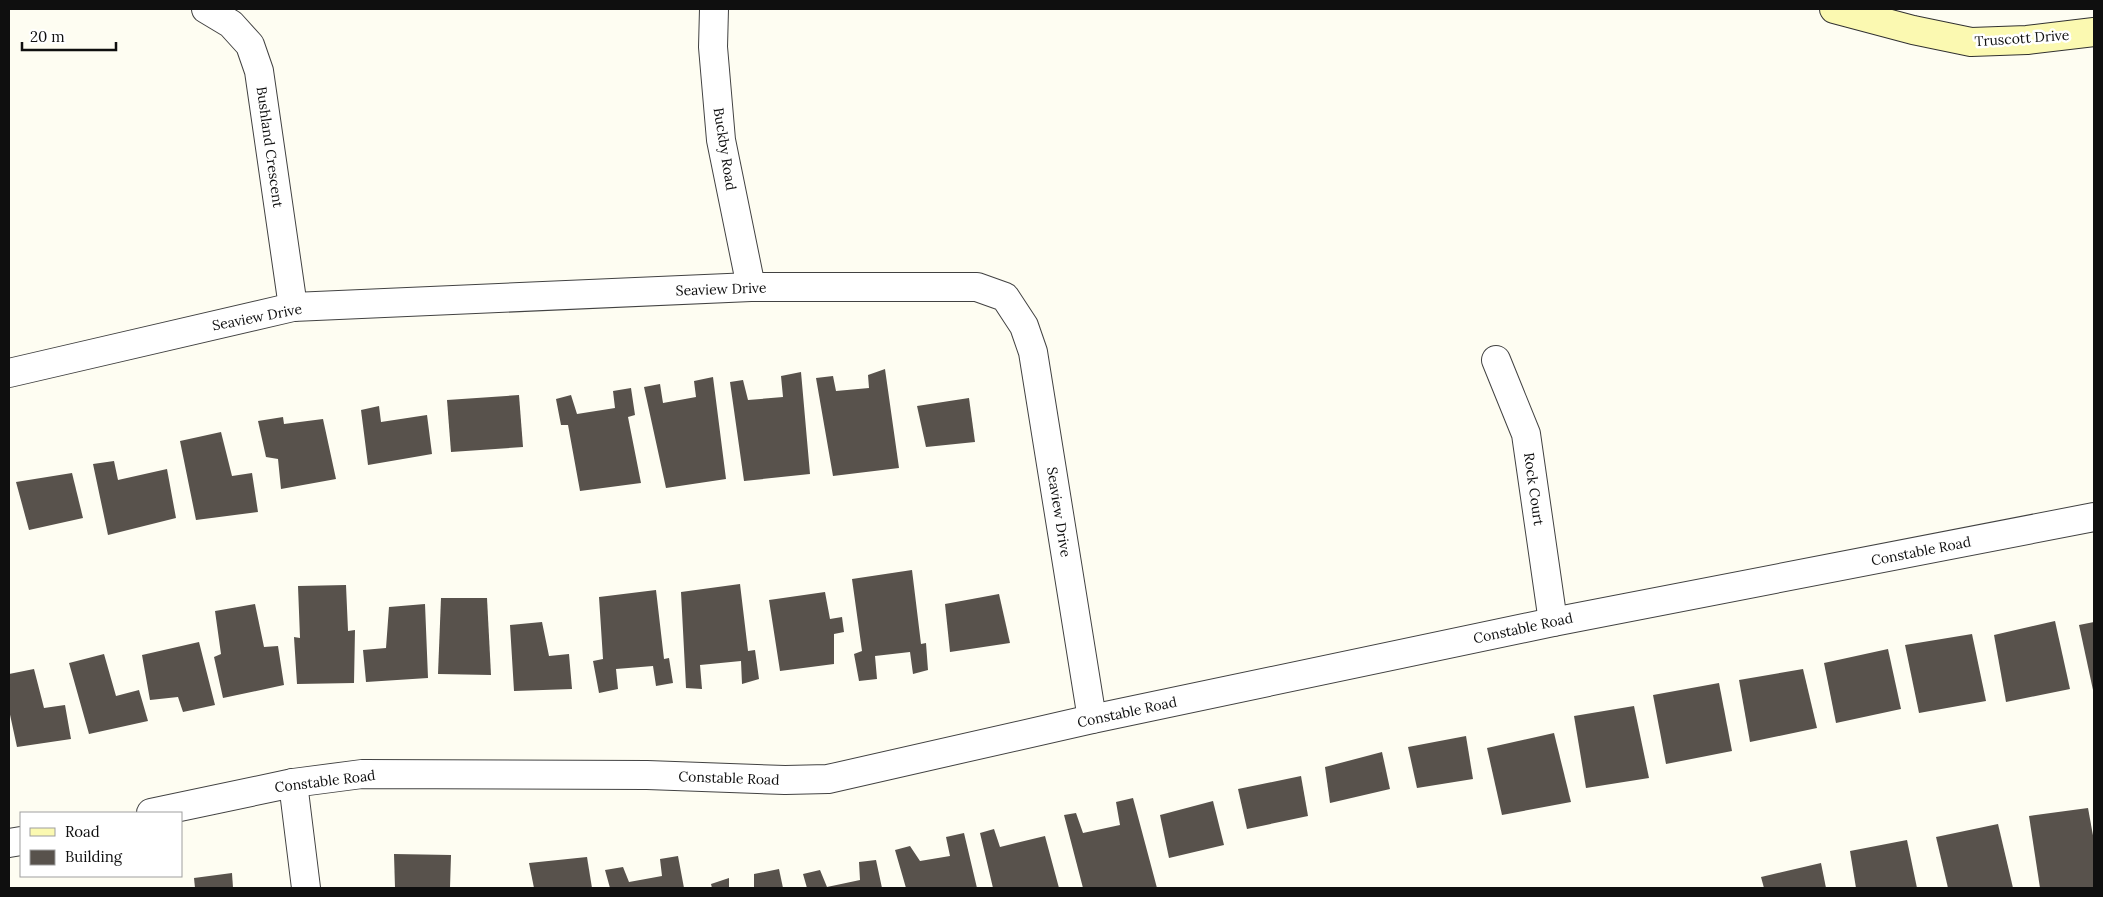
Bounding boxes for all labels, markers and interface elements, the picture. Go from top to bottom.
scale bar [22,20,116,52]
street label: Truscott Drive [1974,26,2070,50]
text: 20 m [30,27,65,46]
street label: Bushland Crescent [253,85,287,209]
street label: Buckby Road [710,106,740,192]
street label: Seaview Drive [675,278,767,300]
street label: Seaview Drive [211,299,304,335]
street label: Rock Court [1520,451,1548,527]
street label: Seaview Drive [1043,466,1075,559]
street label: Constable Road [1870,532,1972,570]
street label: Constable Road [1472,609,1574,647]
street label: Constable Road [1076,693,1178,731]
street label: Constable Road [274,766,376,796]
street label: Constable Road [678,767,780,789]
legend [20,812,182,877]
text: Road [65,822,100,841]
text: Building [65,847,123,866]

